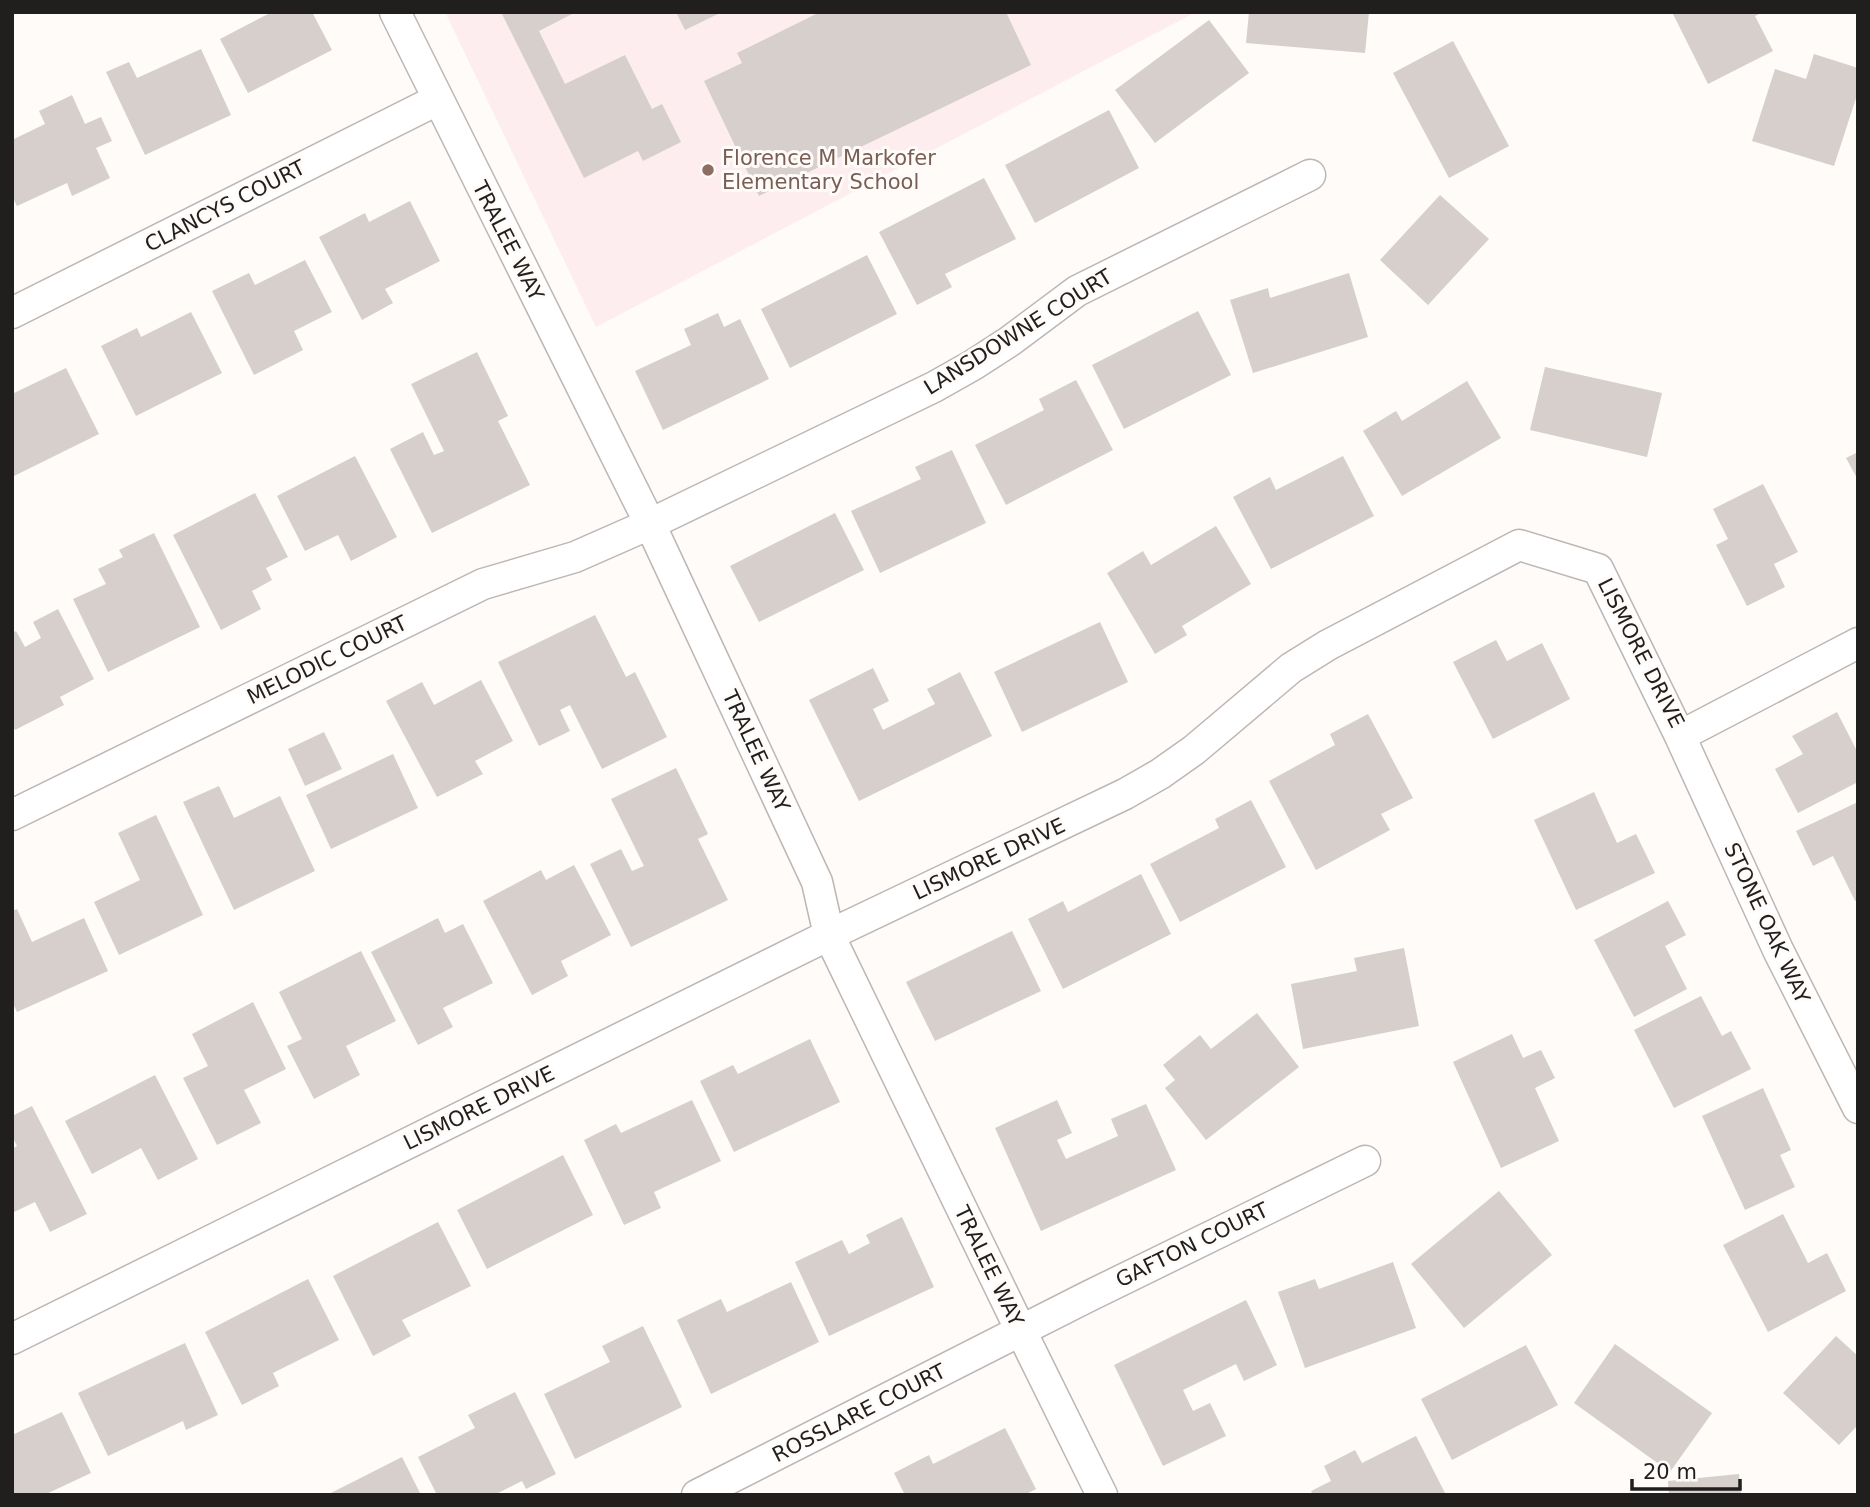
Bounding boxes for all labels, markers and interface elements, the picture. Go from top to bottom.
place label: Florence M Markofer Elementary School [722,146,936,194]
street label: CLANCYS COURT [141,155,309,257]
marker: Florence M Markofer Elementary School [700,162,716,178]
street label: TRALEE WAY [467,176,549,305]
street label: LANSDOWNE COURT [920,264,1117,400]
street label: LISMORE DRIVE [1593,574,1689,732]
street label: MELODIC COURT [243,611,411,709]
street label: TRALEE WAY [717,686,795,816]
street label: LISMORE DRIVE [909,813,1069,905]
street label: STONE OAK WAY [1719,839,1815,1007]
street label: LISMORE DRIVE [400,1061,558,1155]
street label: GAFTON COURT [1112,1198,1272,1292]
street label: TRALEE WAY [949,1201,1029,1330]
street label: ROSSLARE COURT [768,1359,950,1467]
scale bar [1632,1448,1741,1492]
text: 20 m [1643,1460,1697,1484]

